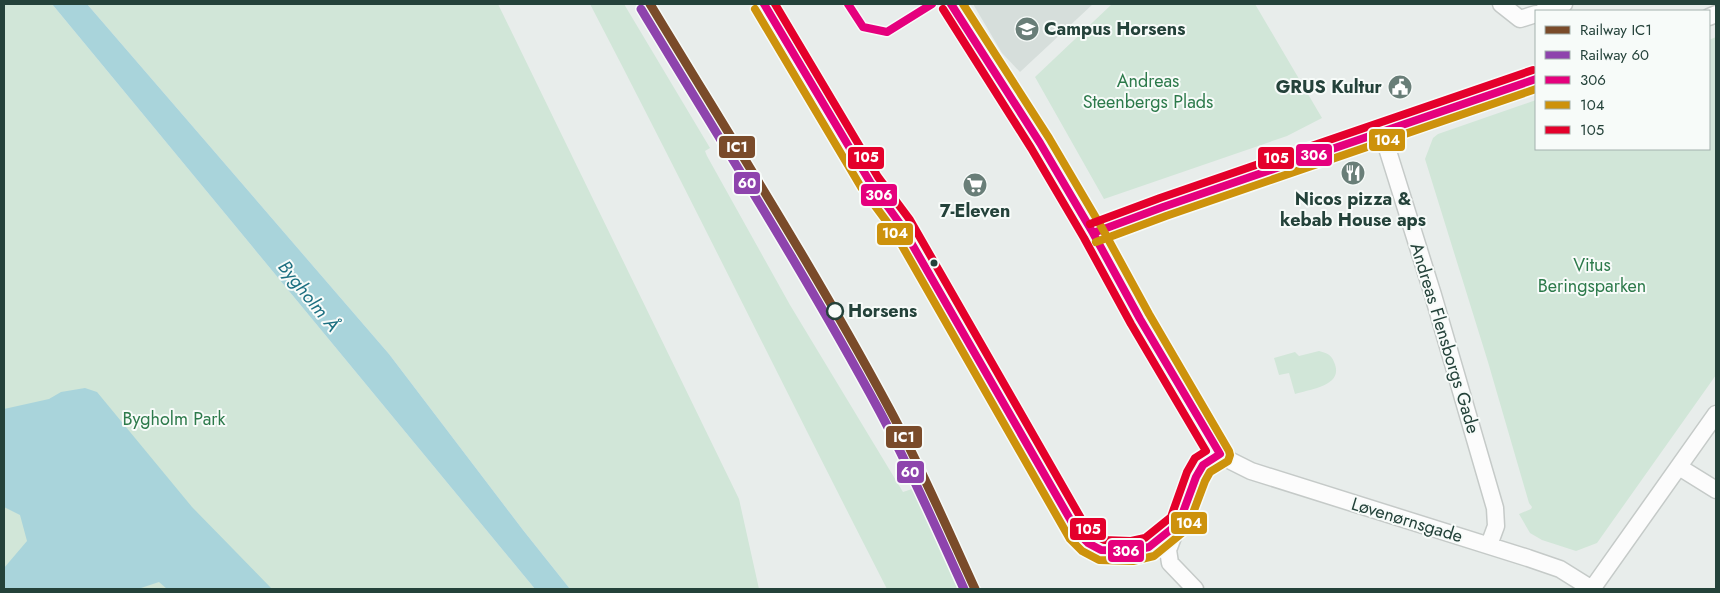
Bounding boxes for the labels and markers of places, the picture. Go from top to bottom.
school or university icon: Campus Horsens [1014,16,1040,42]
place label: Campus Horsens [1044,16,1185,42]
place label: GRUS Kultur [1276,74,1383,100]
public building icon: GRUS Kultur [1387,74,1413,100]
restaurant icon: Nicos pizza & kebab House aps [1340,160,1366,186]
supermarket icon: 7-Eleven [962,172,988,198]
place label: Nicos pizza & kebab House aps [1280,186,1426,233]
place label: 7-Eleven [940,198,1010,224]
unlabelled marker [929,258,939,268]
place label: Horsens [848,298,917,324]
marker: Horsens [826,302,844,320]

